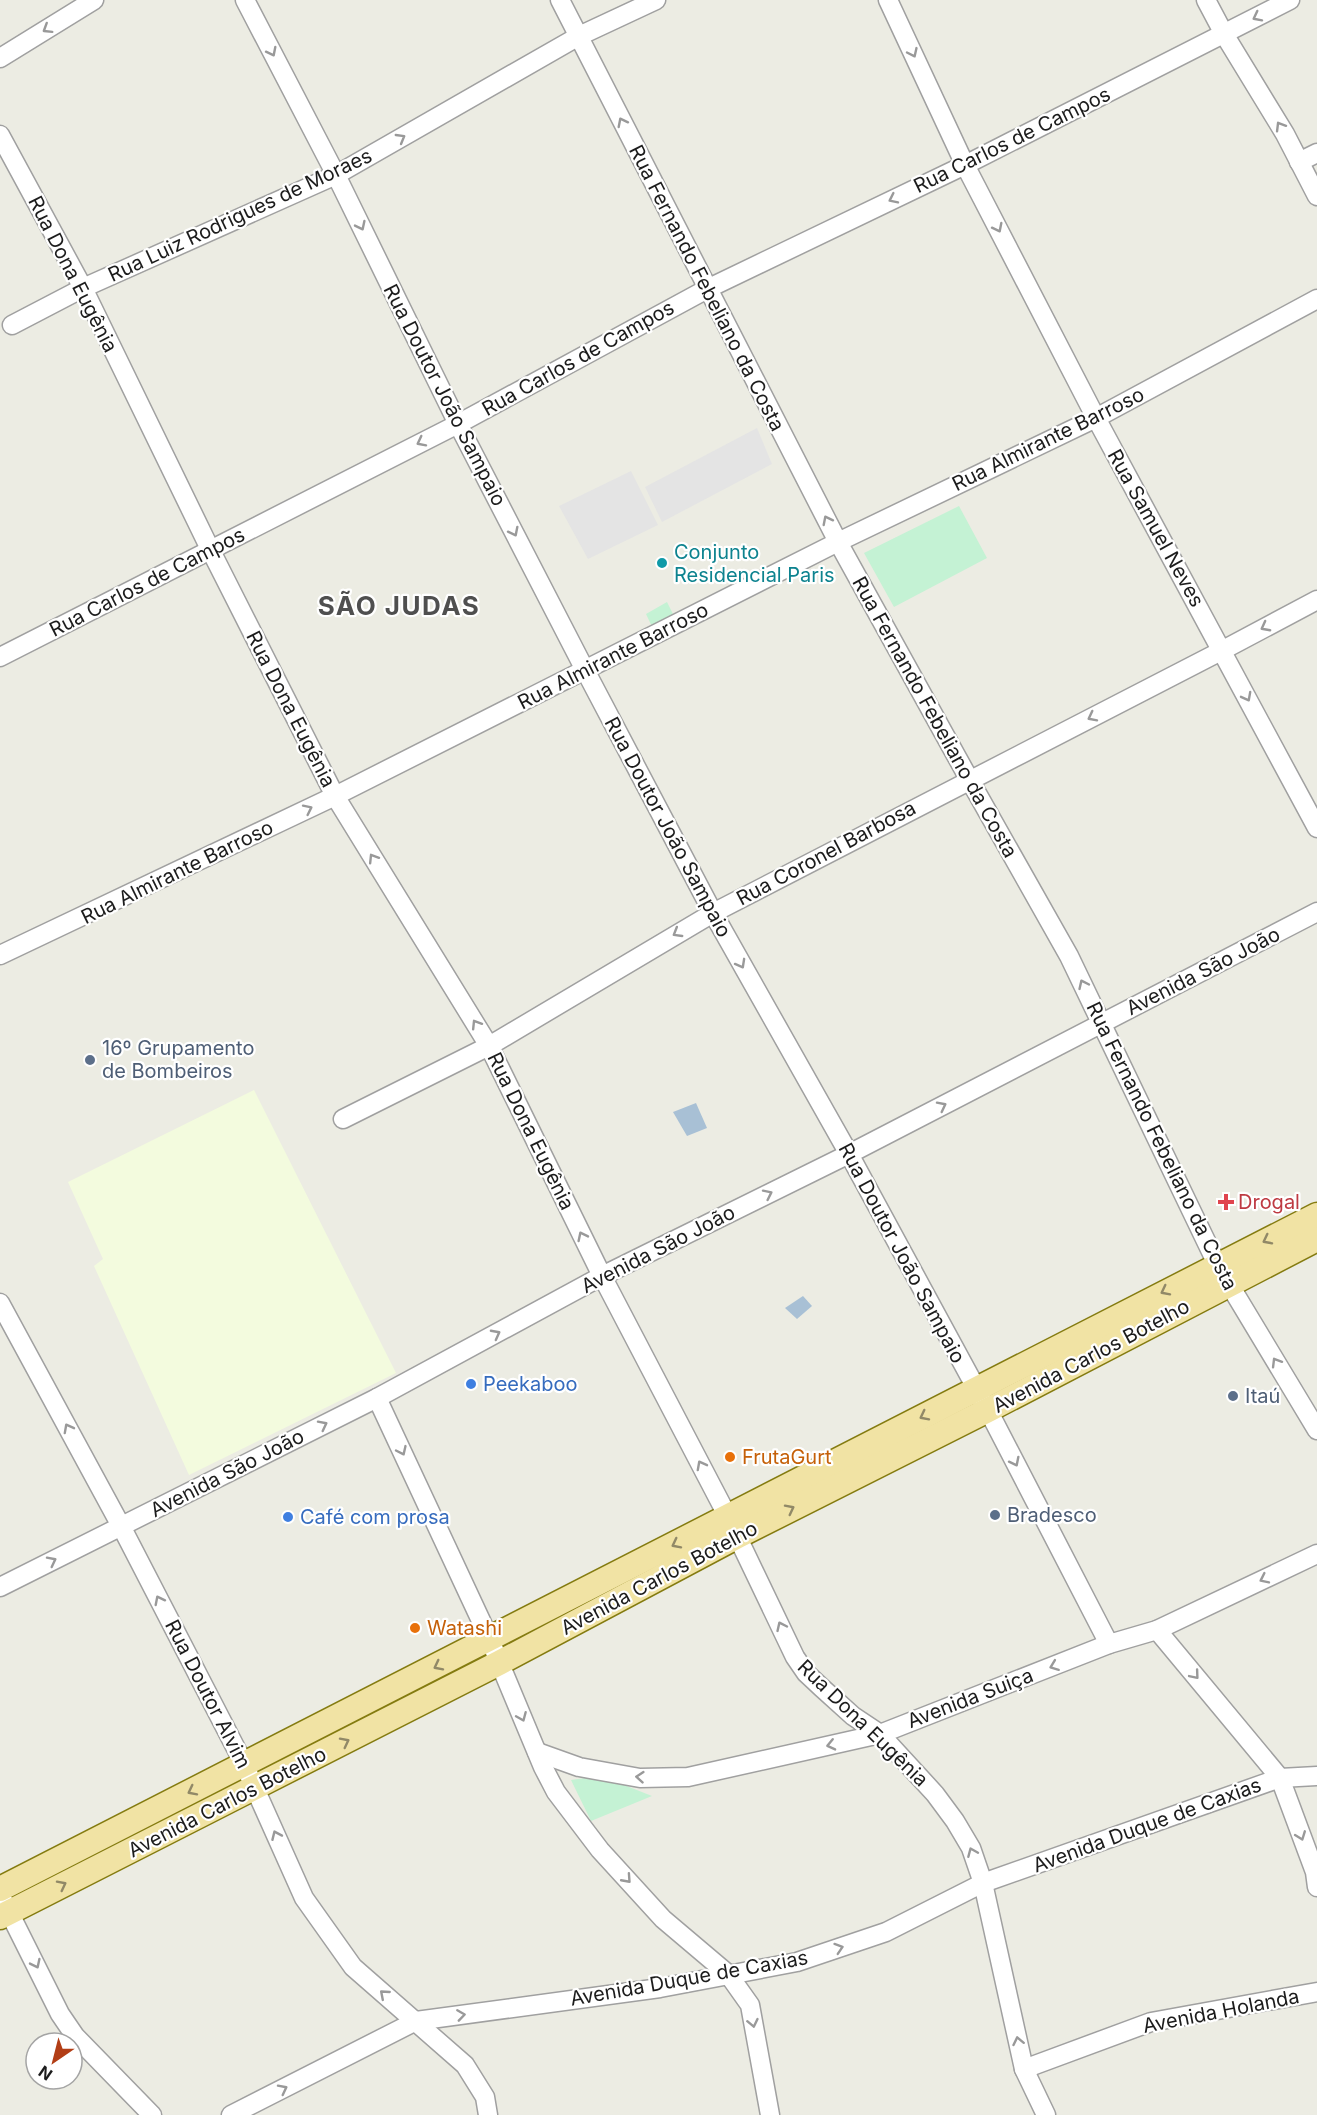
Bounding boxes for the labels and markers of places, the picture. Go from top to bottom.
place label: Conjunto Residencial Paris [674,540,835,587]
marker: Conjunto Residencial Paris [655,556,669,570]
place label: 16º Grupamento de Bombeiros [102,1036,254,1083]
marker: 16º Grupamento de Bombeiros [83,1053,97,1067]
place label: Drogal [1238,1190,1300,1214]
marker: Drogal [1219,1195,1233,1209]
place label: Peekaboo [483,1372,577,1396]
marker: Peekaboo [464,1377,478,1391]
place label: Itaú [1245,1384,1280,1408]
marker: Itaú [1226,1389,1240,1403]
place label: FrutaGurt [742,1445,832,1469]
marker: FrutaGurt [723,1450,737,1464]
place label: Bradesco [1007,1503,1097,1527]
place label: Café com prosa [300,1505,450,1529]
marker: Bradesco [988,1508,1002,1522]
marker: Café com prosa [281,1510,295,1524]
place label: Watashi [427,1616,502,1640]
marker: Watashi [408,1621,422,1635]

